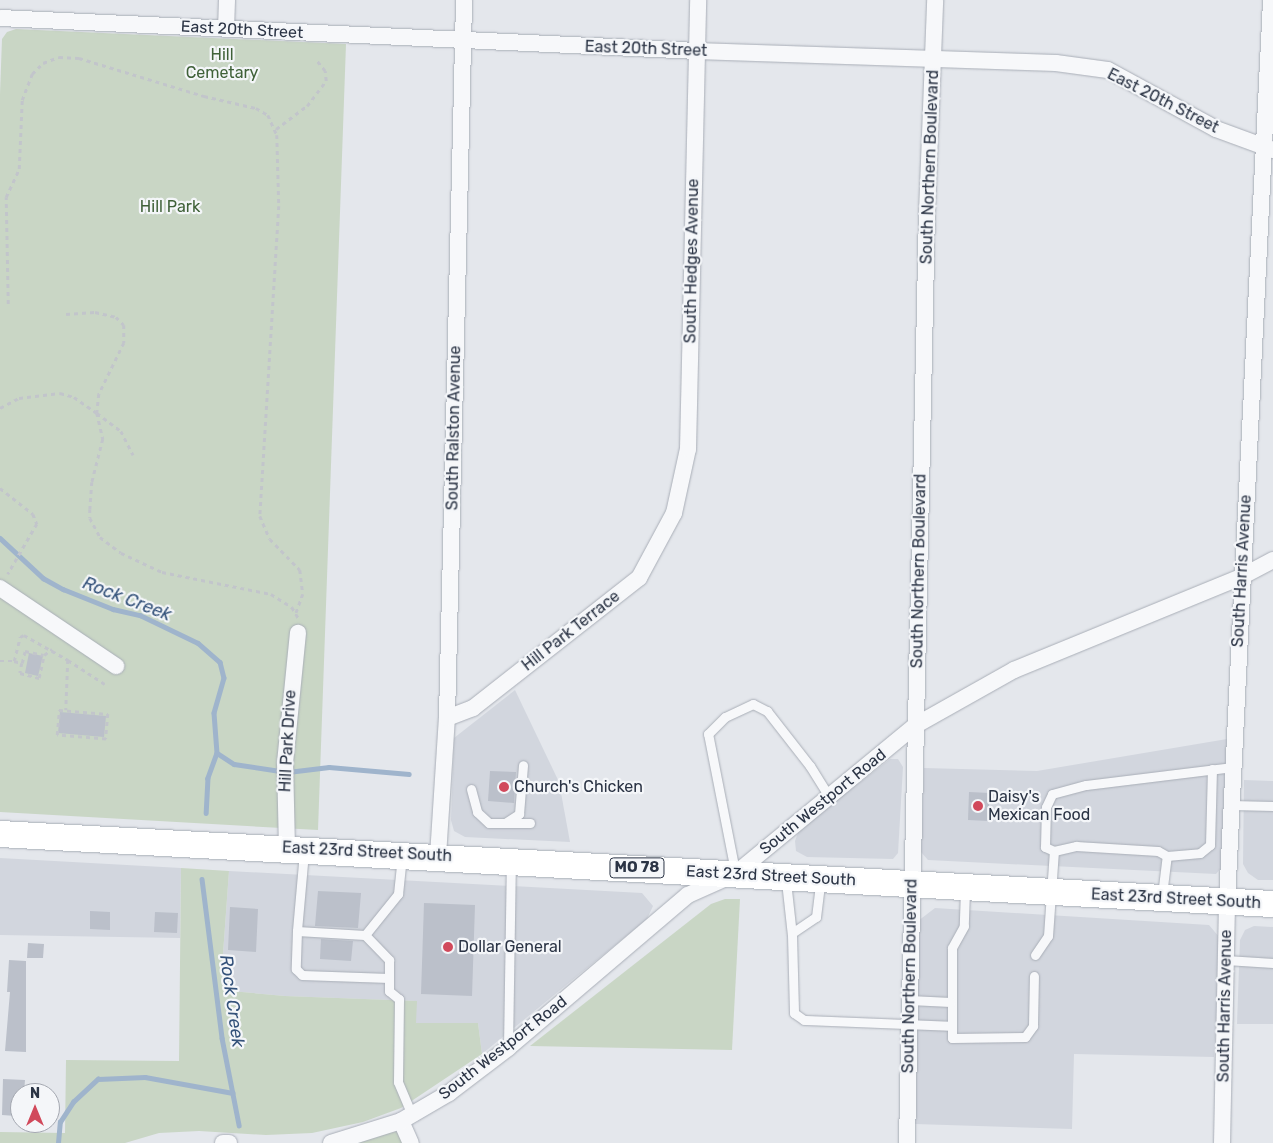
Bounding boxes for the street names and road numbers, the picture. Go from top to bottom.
street label: East 20th Street [180,17,304,43]
street label: East 20th Street [584,37,708,61]
street label: East 20th Street [1104,65,1222,137]
street label: South Northern Boulevard [917,69,943,265]
street label: South Hedges Avenue [681,178,703,344]
street label: South Ralston Avenue [443,345,465,511]
street label: South Northern Boulevard [908,474,930,668]
street label: South Harris Avenue [1228,494,1256,648]
street label: Hill Park Terrace [518,587,624,675]
street label: Hill Park Drive [276,689,300,793]
street label: South Westport Road [756,745,890,859]
street label: East 23rd Street South [282,838,452,866]
road number: MO 78 [608,856,666,880]
street label: East 23rd Street South [686,862,856,890]
street label: South Northern Boulevard [899,879,921,1073]
street label: East 23rd Street South [1091,885,1261,913]
street label: South Harris Avenue [1214,929,1236,1083]
street label: South Westport Road [435,992,571,1104]

